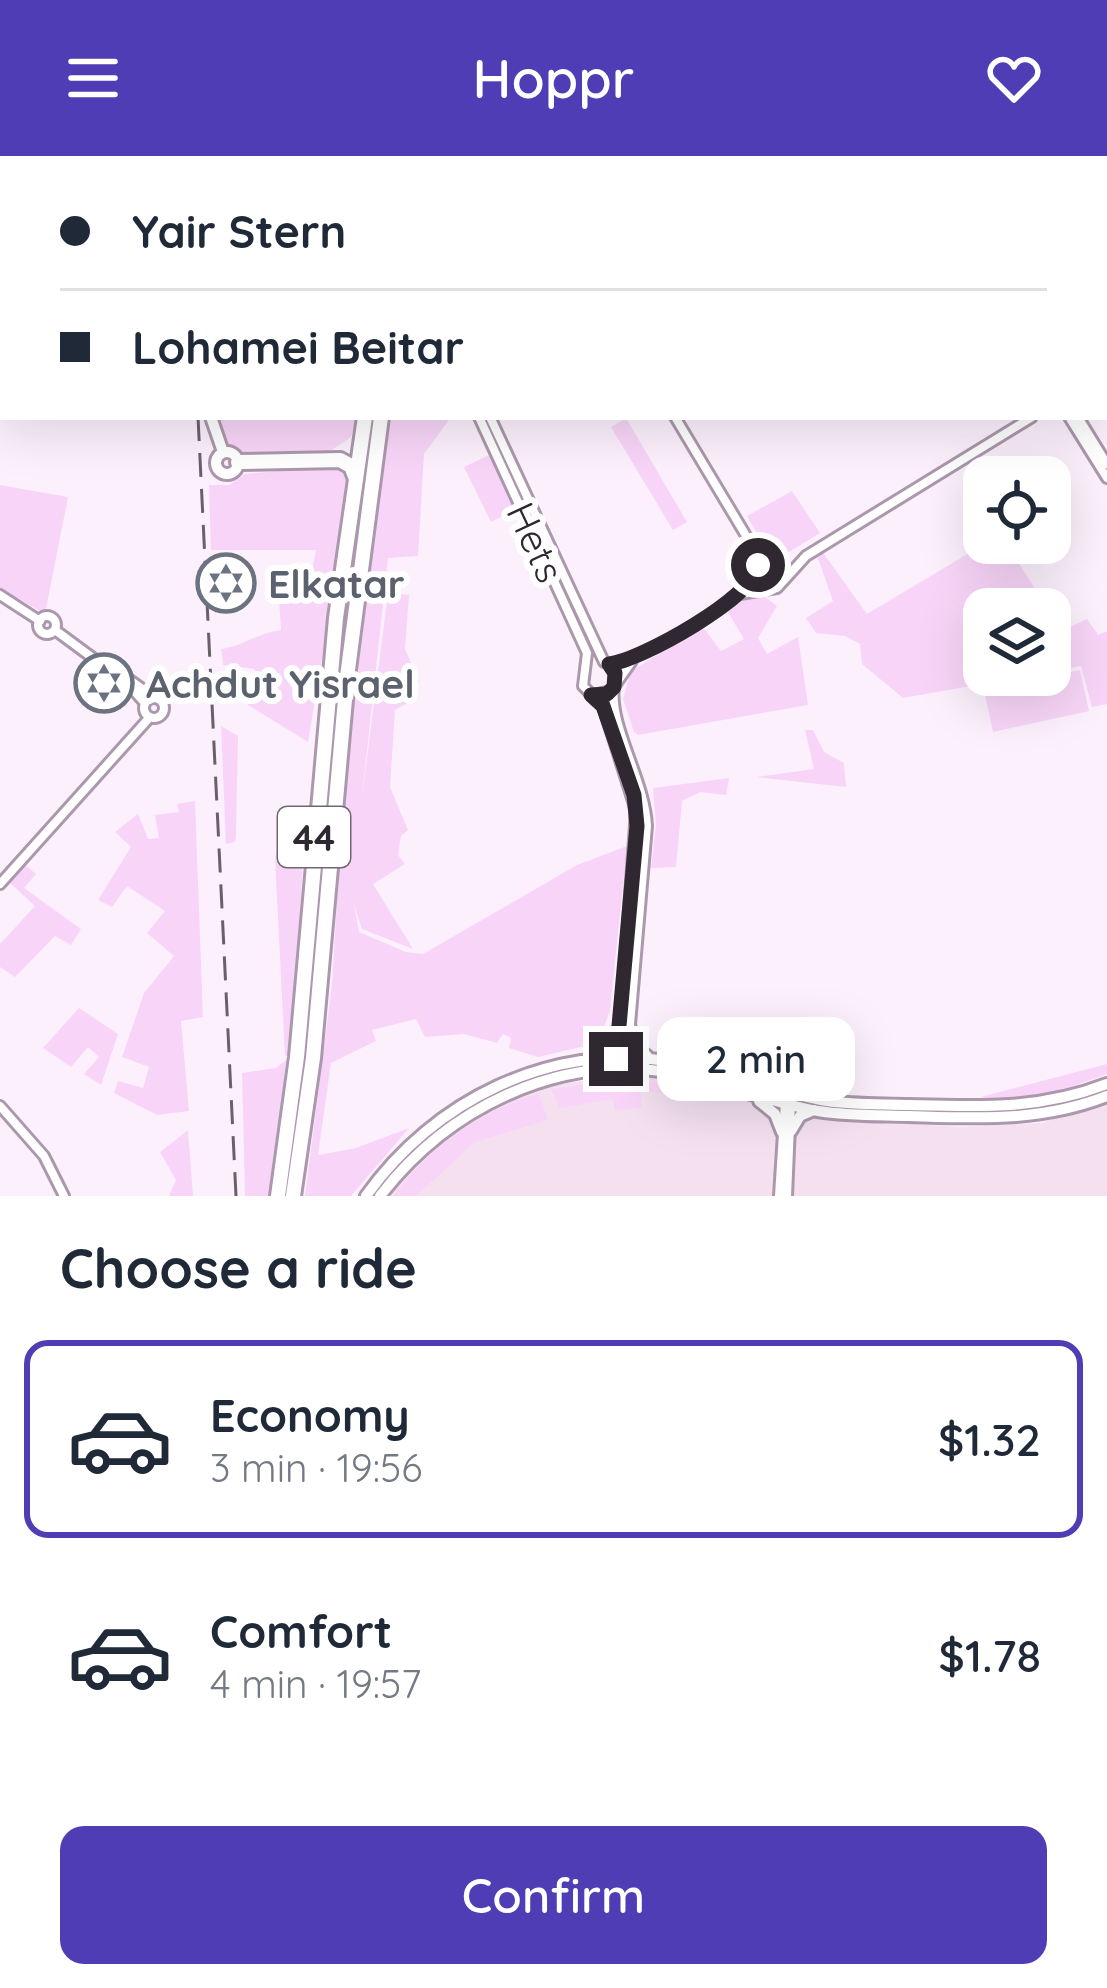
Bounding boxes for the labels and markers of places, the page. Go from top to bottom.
synagogue icon: Elkatar [195,552,257,614]
place label: Elkatar [268,559,405,608]
synagogue icon: Achdut Yisrael [73,652,135,714]
place label: Achdut Yisrael [146,659,415,708]

